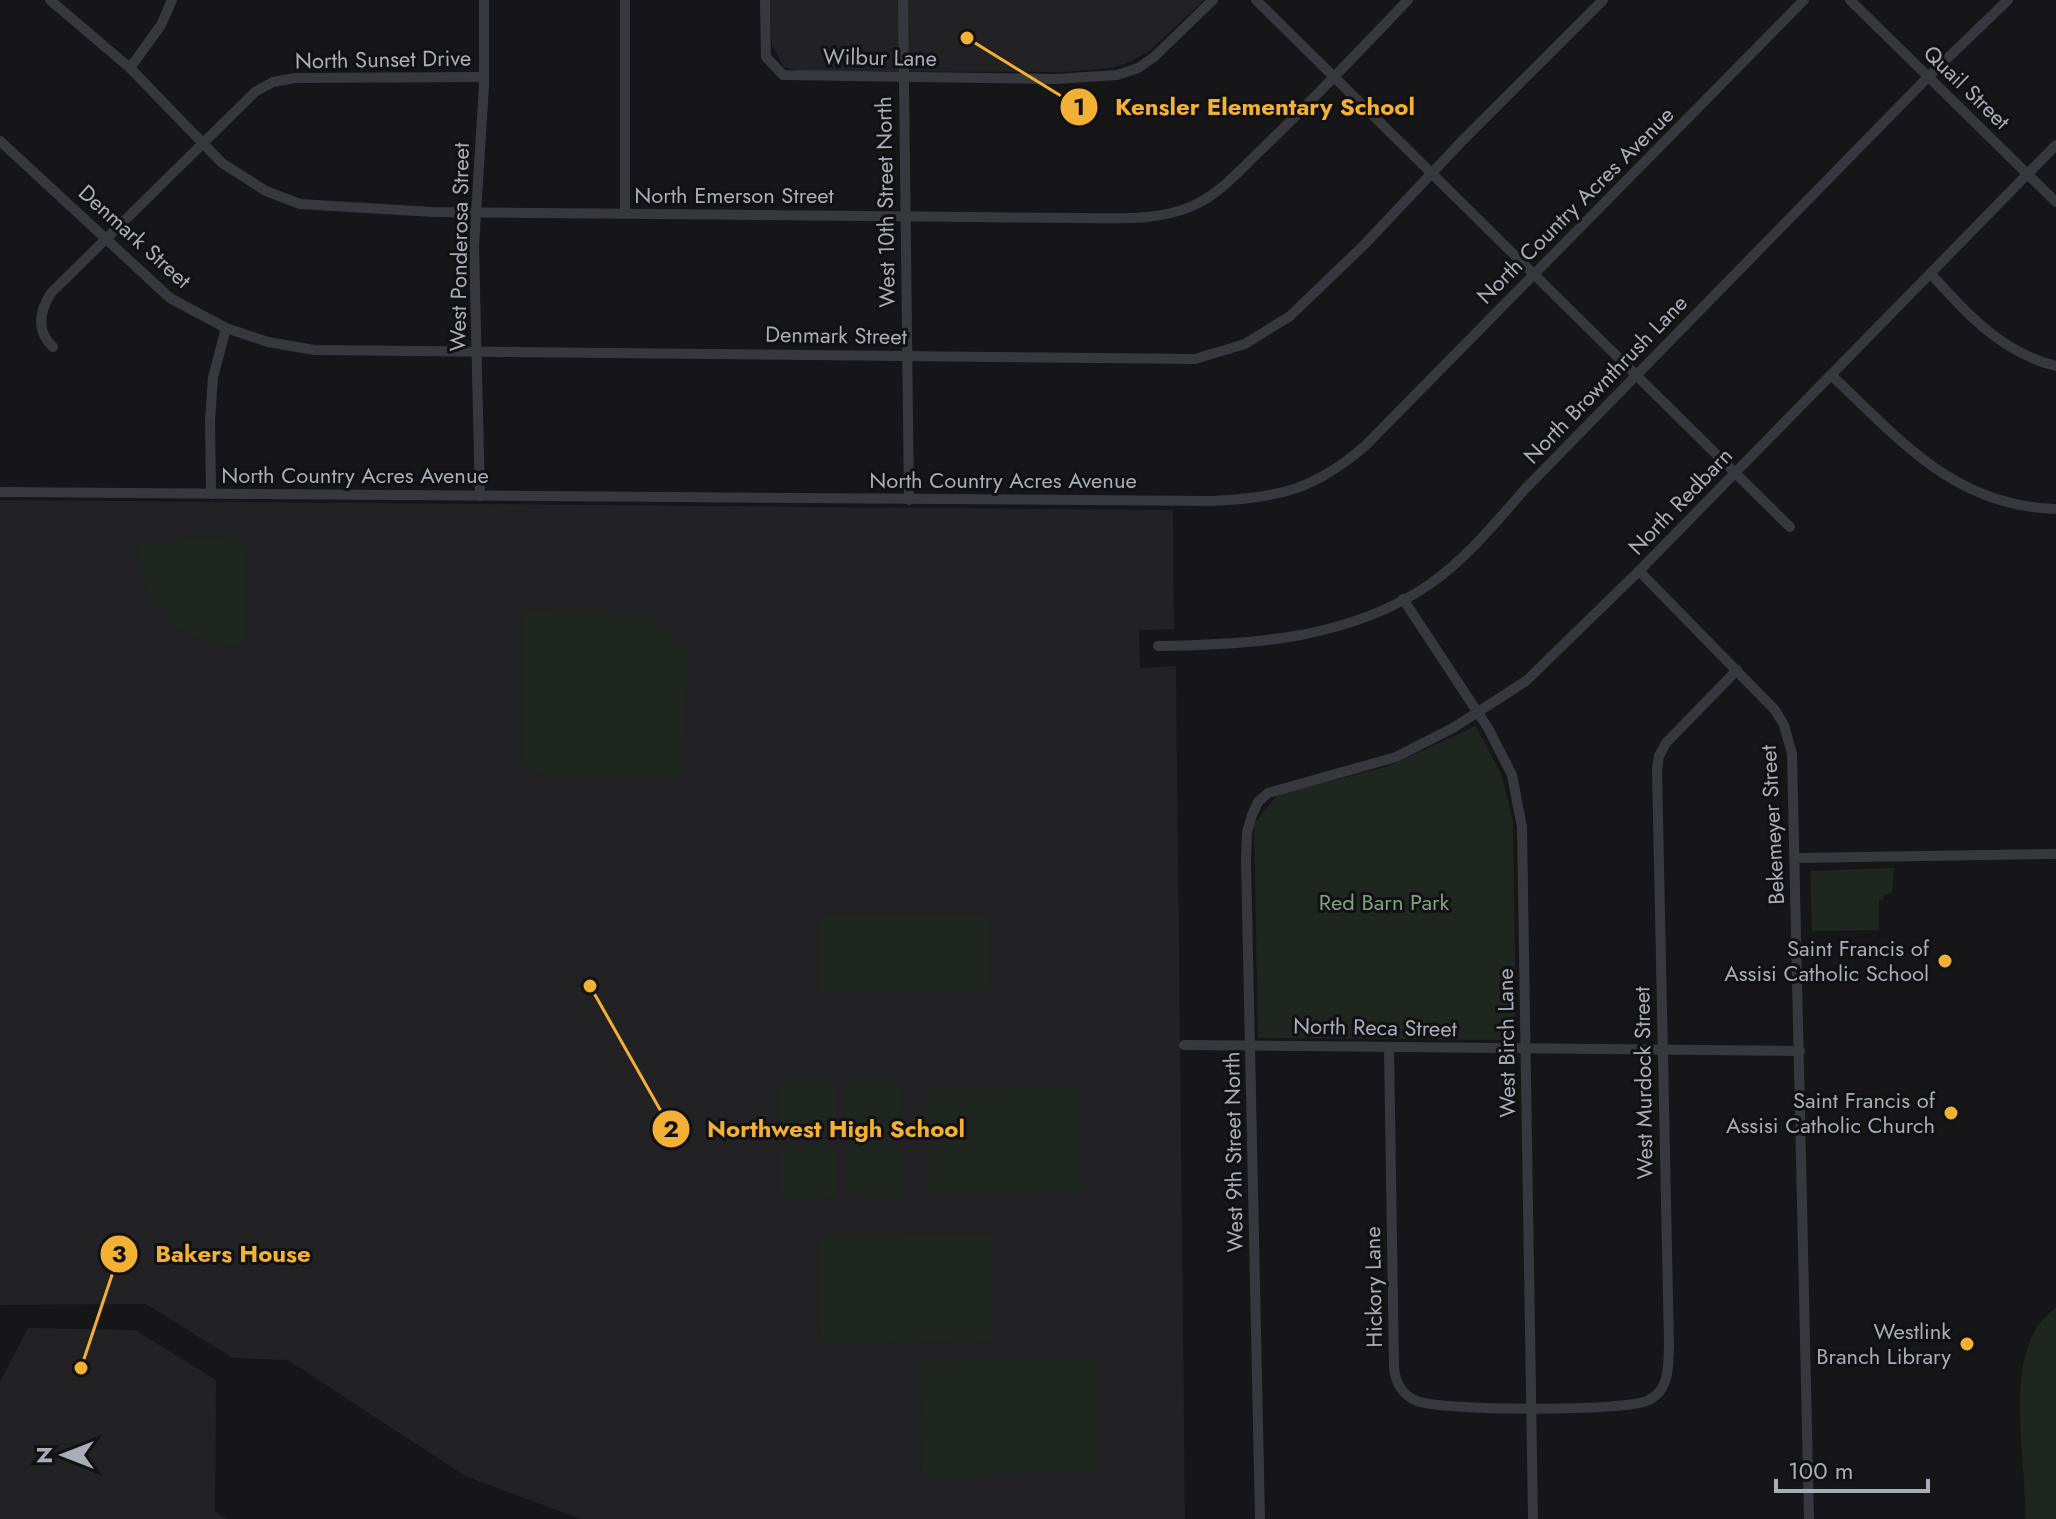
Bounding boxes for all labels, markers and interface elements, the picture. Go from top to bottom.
street label: Quail Street [1917,37,2018,137]
street label: Wilbur Lane [823,40,937,74]
street label: North Sunset Drive [295,41,471,77]
callout: Kensler Elementary School [1059,83,1431,131]
text: 1 [1073,89,1085,124]
text: Kensler Elementary School [1115,89,1415,124]
street label: West 10th Street North [867,96,903,308]
street label: North Country Acres Avenue [1469,99,1681,311]
street label: West Ponderosa Street [441,142,477,352]
street label: Denmark Street [72,177,199,296]
street label: North Emerson Street [634,179,835,211]
street label: North Brownthrush Lane [1516,287,1694,471]
street label: Denmark Street [765,318,908,352]
street label: North Redbarn [1620,440,1740,562]
street label: North Country Acres Avenue [221,459,489,491]
street label: North Country Acres Avenue [869,464,1137,496]
street label: Bekemeyer Street [1752,744,1792,906]
park label: Red Barn Park [1319,886,1450,918]
place label: Saint Francis of Assisi Catholic School [1724,932,1930,989]
marker: Saint Francis of Assisi Catholic School [1936,952,1954,970]
street label: West Birch Lane [1489,968,1523,1118]
street label: West Murdock Street [1625,986,1661,1180]
street label: North Reca Street [1293,1010,1458,1044]
street label: West 9th Street North [1215,1051,1251,1253]
place label: Saint Francis of Assisi Catholic Church [1726,1084,1936,1141]
marker: Saint Francis of Assisi Catholic Church [1942,1104,1960,1122]
callout: Northwest High School [651,1105,981,1153]
text: 2 [663,1111,679,1146]
text: Northwest High School [707,1111,965,1146]
street label: Hickory Lane [1356,1226,1390,1348]
callout: Bakers House [99,1230,327,1278]
text: 3 [112,1236,127,1271]
text: Bakers House [155,1236,311,1271]
place label: Westlink Branch Library [1816,1315,1951,1372]
marker: Westlink Branch Library [1958,1335,1976,1353]
north arrow [24,1415,104,1495]
scale bar [1776,1443,1928,1493]
text: N [28,1446,60,1464]
text: 100 m [1788,1453,1854,1488]

